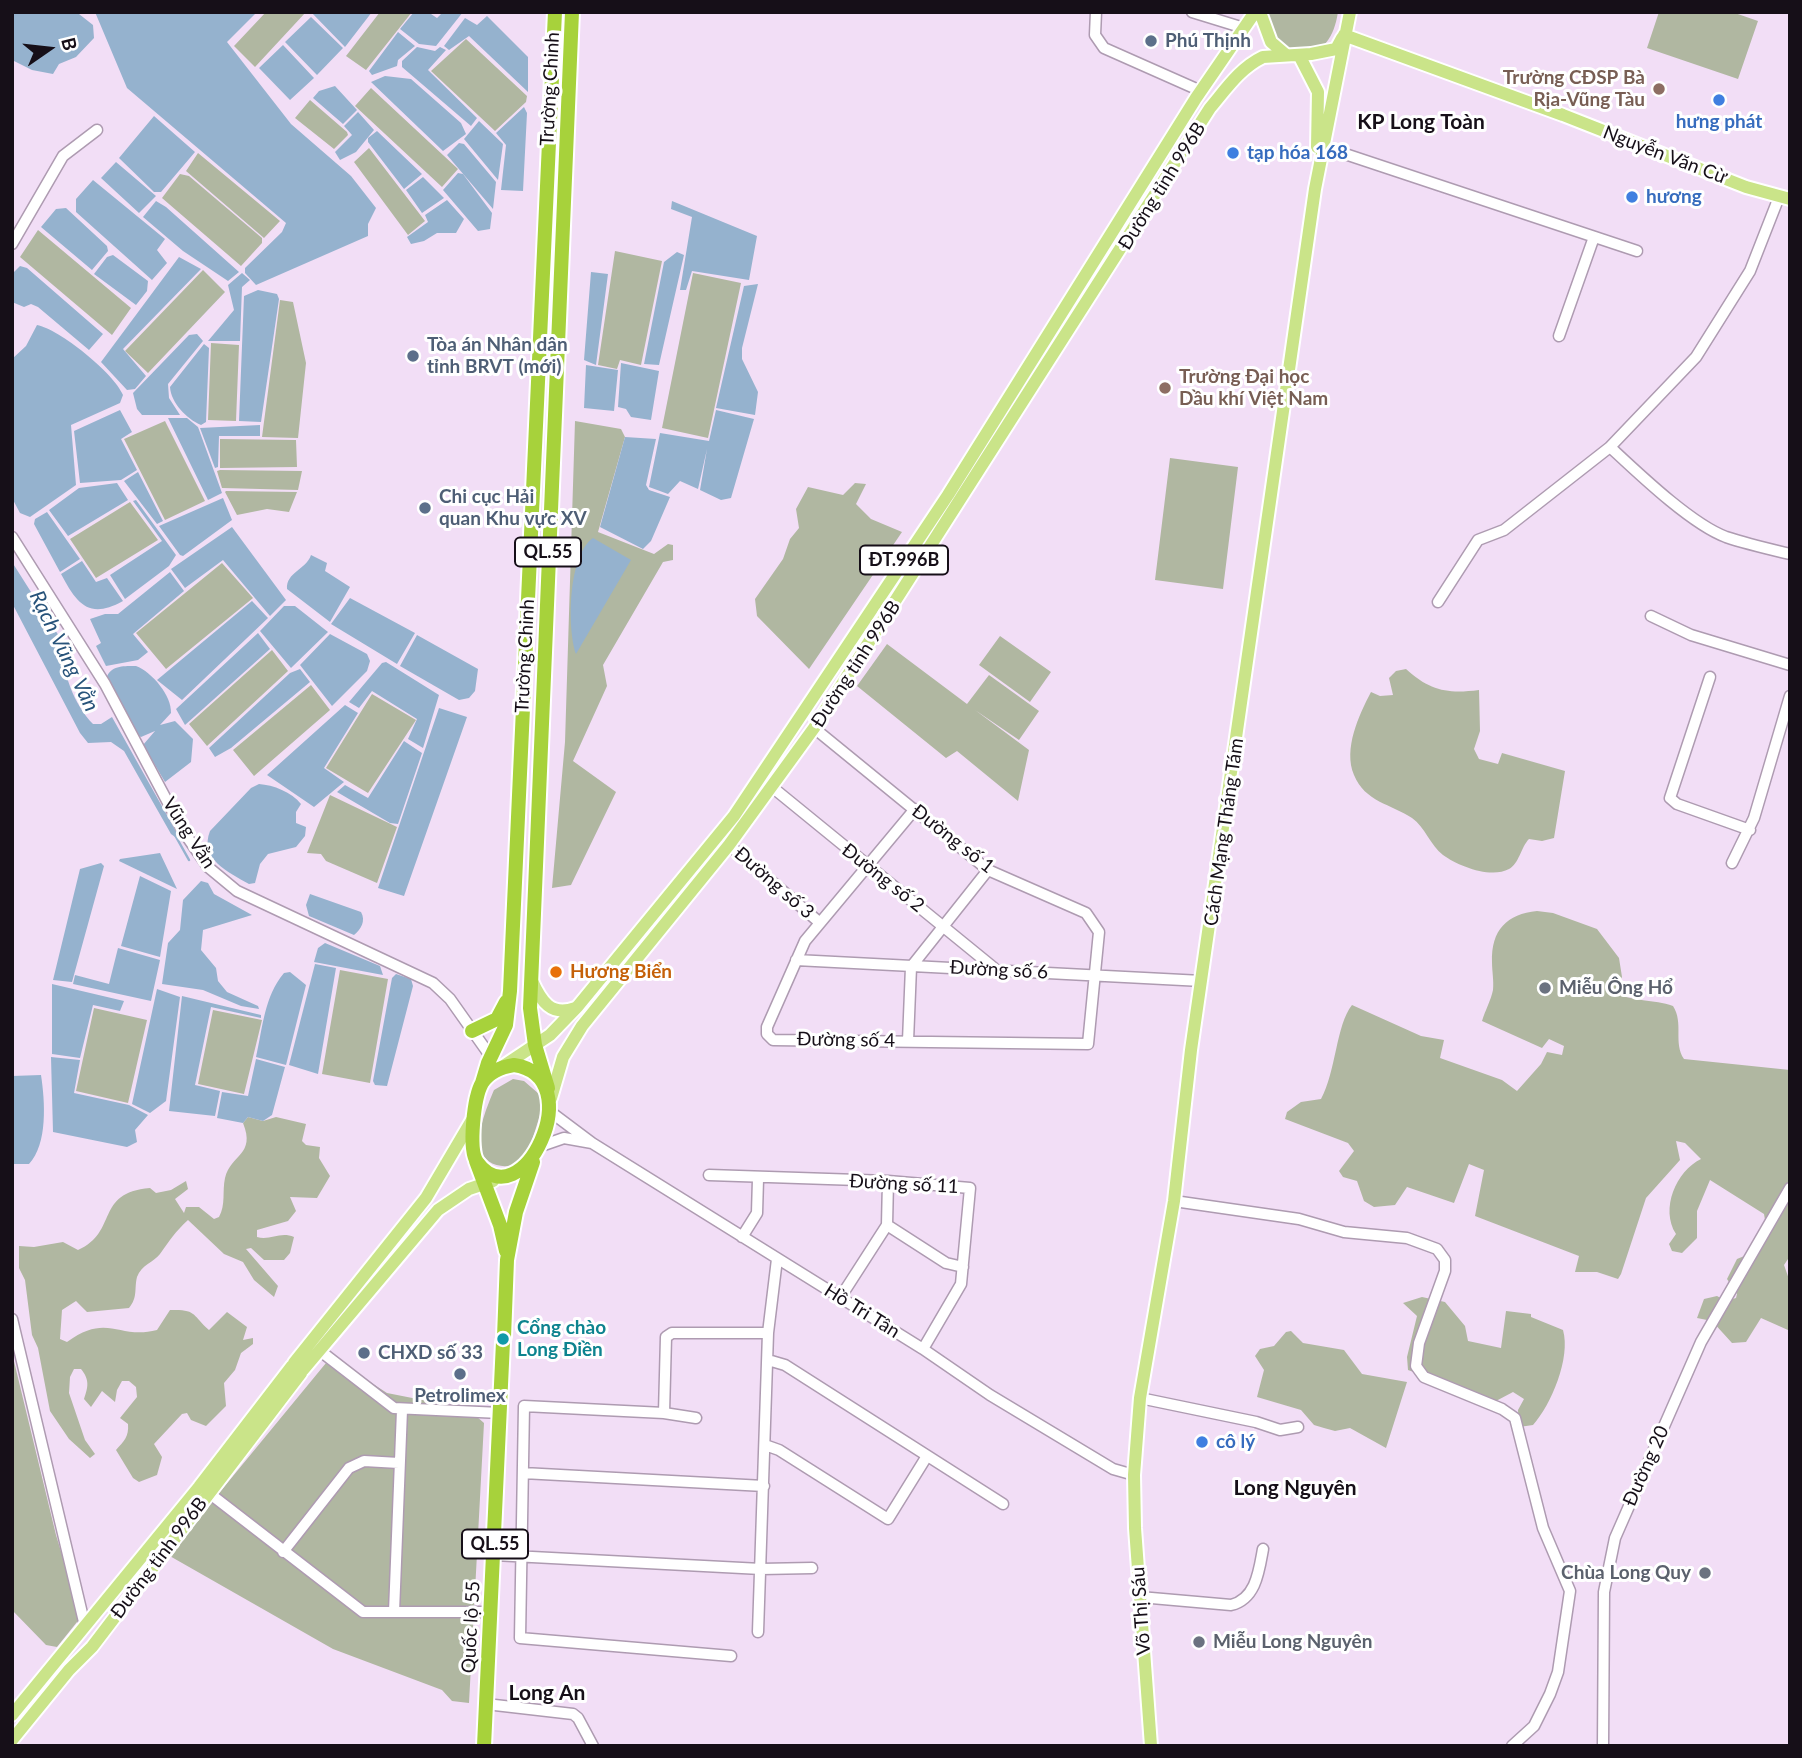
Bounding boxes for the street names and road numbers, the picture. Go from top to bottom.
street label: Trường Chinh [536,31,564,147]
street label: Đường tỉnh 996B [1114,118,1210,254]
street label: Nguyễn Văn Cừ [1600,121,1730,189]
road number: QL.55 [515,538,581,566]
road number: ĐT.996B [860,546,948,574]
street label: Đường tỉnh 996B [807,597,905,731]
street label: Trường Chinh [511,598,539,714]
street label: Cách Mạng Tháng Tám [1200,737,1248,927]
street label: Vũng Vằn [158,793,220,873]
street label: Đường số 1 [907,800,999,878]
street label: Đường số 2 [837,839,929,917]
street label: Đường số 3 [729,842,819,924]
street label: Đường số 6 [949,956,1049,984]
street label: Đường số 4 [797,1028,895,1052]
street label: Đường số 11 [849,1170,959,1198]
street label: Hồ Tri Tân [820,1279,904,1343]
street label: Đường 20 [1618,1422,1674,1510]
street label: Đường tỉnh 996B [106,1493,212,1623]
road number: QL.55 [462,1530,528,1559]
street label: Võ Thị Sáu [1127,1566,1155,1656]
street label: Quốc lộ 55 [457,1580,485,1674]

